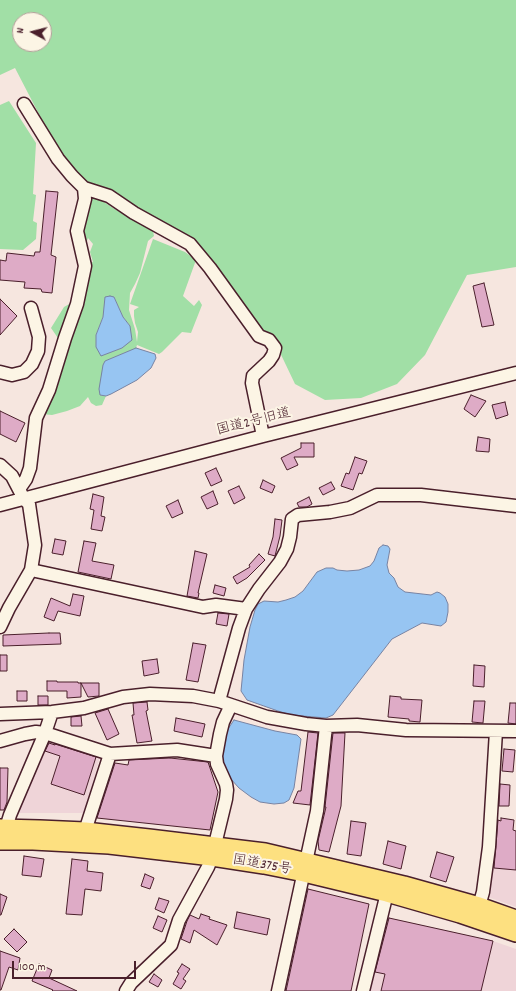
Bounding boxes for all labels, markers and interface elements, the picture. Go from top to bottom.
north arrow [12,12,52,52]
text: N [13,27,29,34]
street label: 国道2号旧道 [215,406,293,440]
street label: 国道375号 [231,853,293,879]
scale bar [14,953,138,979]
text: 100 m [19,959,46,976]

